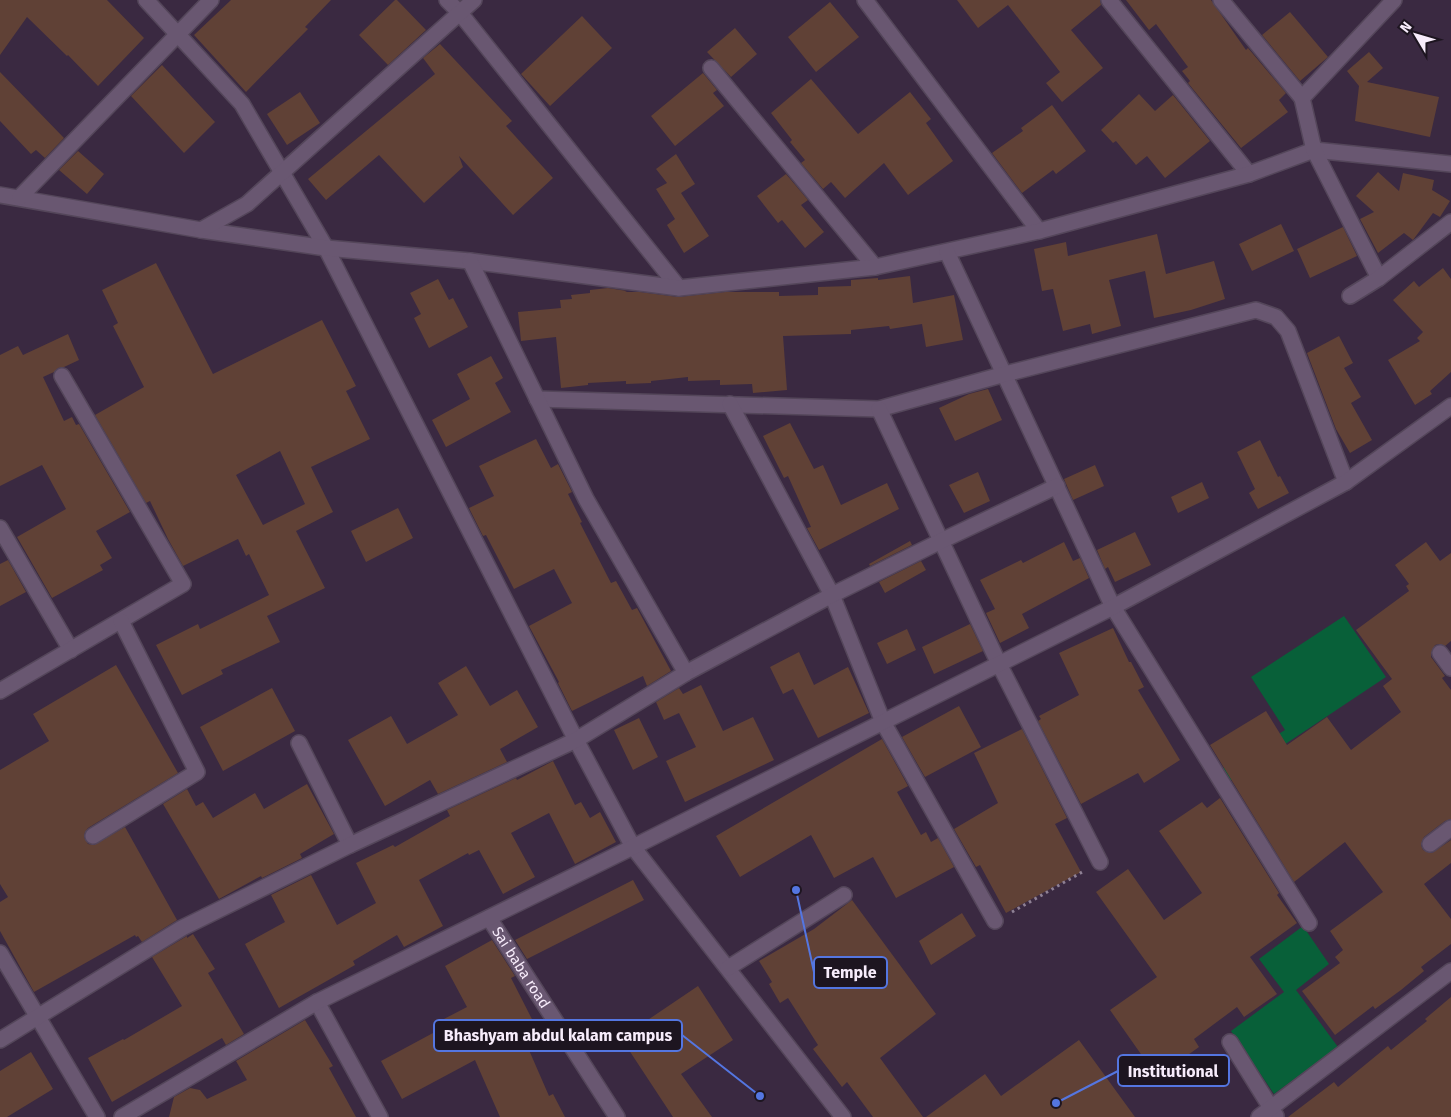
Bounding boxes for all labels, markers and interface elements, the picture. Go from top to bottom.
north arrow [1391,10,1441,60]
text: N [1397,18,1416,36]
street label: Sai baba road [488,923,554,1012]
callout: Temple [814,957,887,988]
text: Temple [823,963,877,982]
callout: Bhashyam abdul kalam campus [434,1020,682,1051]
text: Bhashyam abdul kalam campus [444,1026,672,1045]
callout: Institutional [1118,1055,1229,1086]
text: Institutional [1128,1062,1218,1081]

